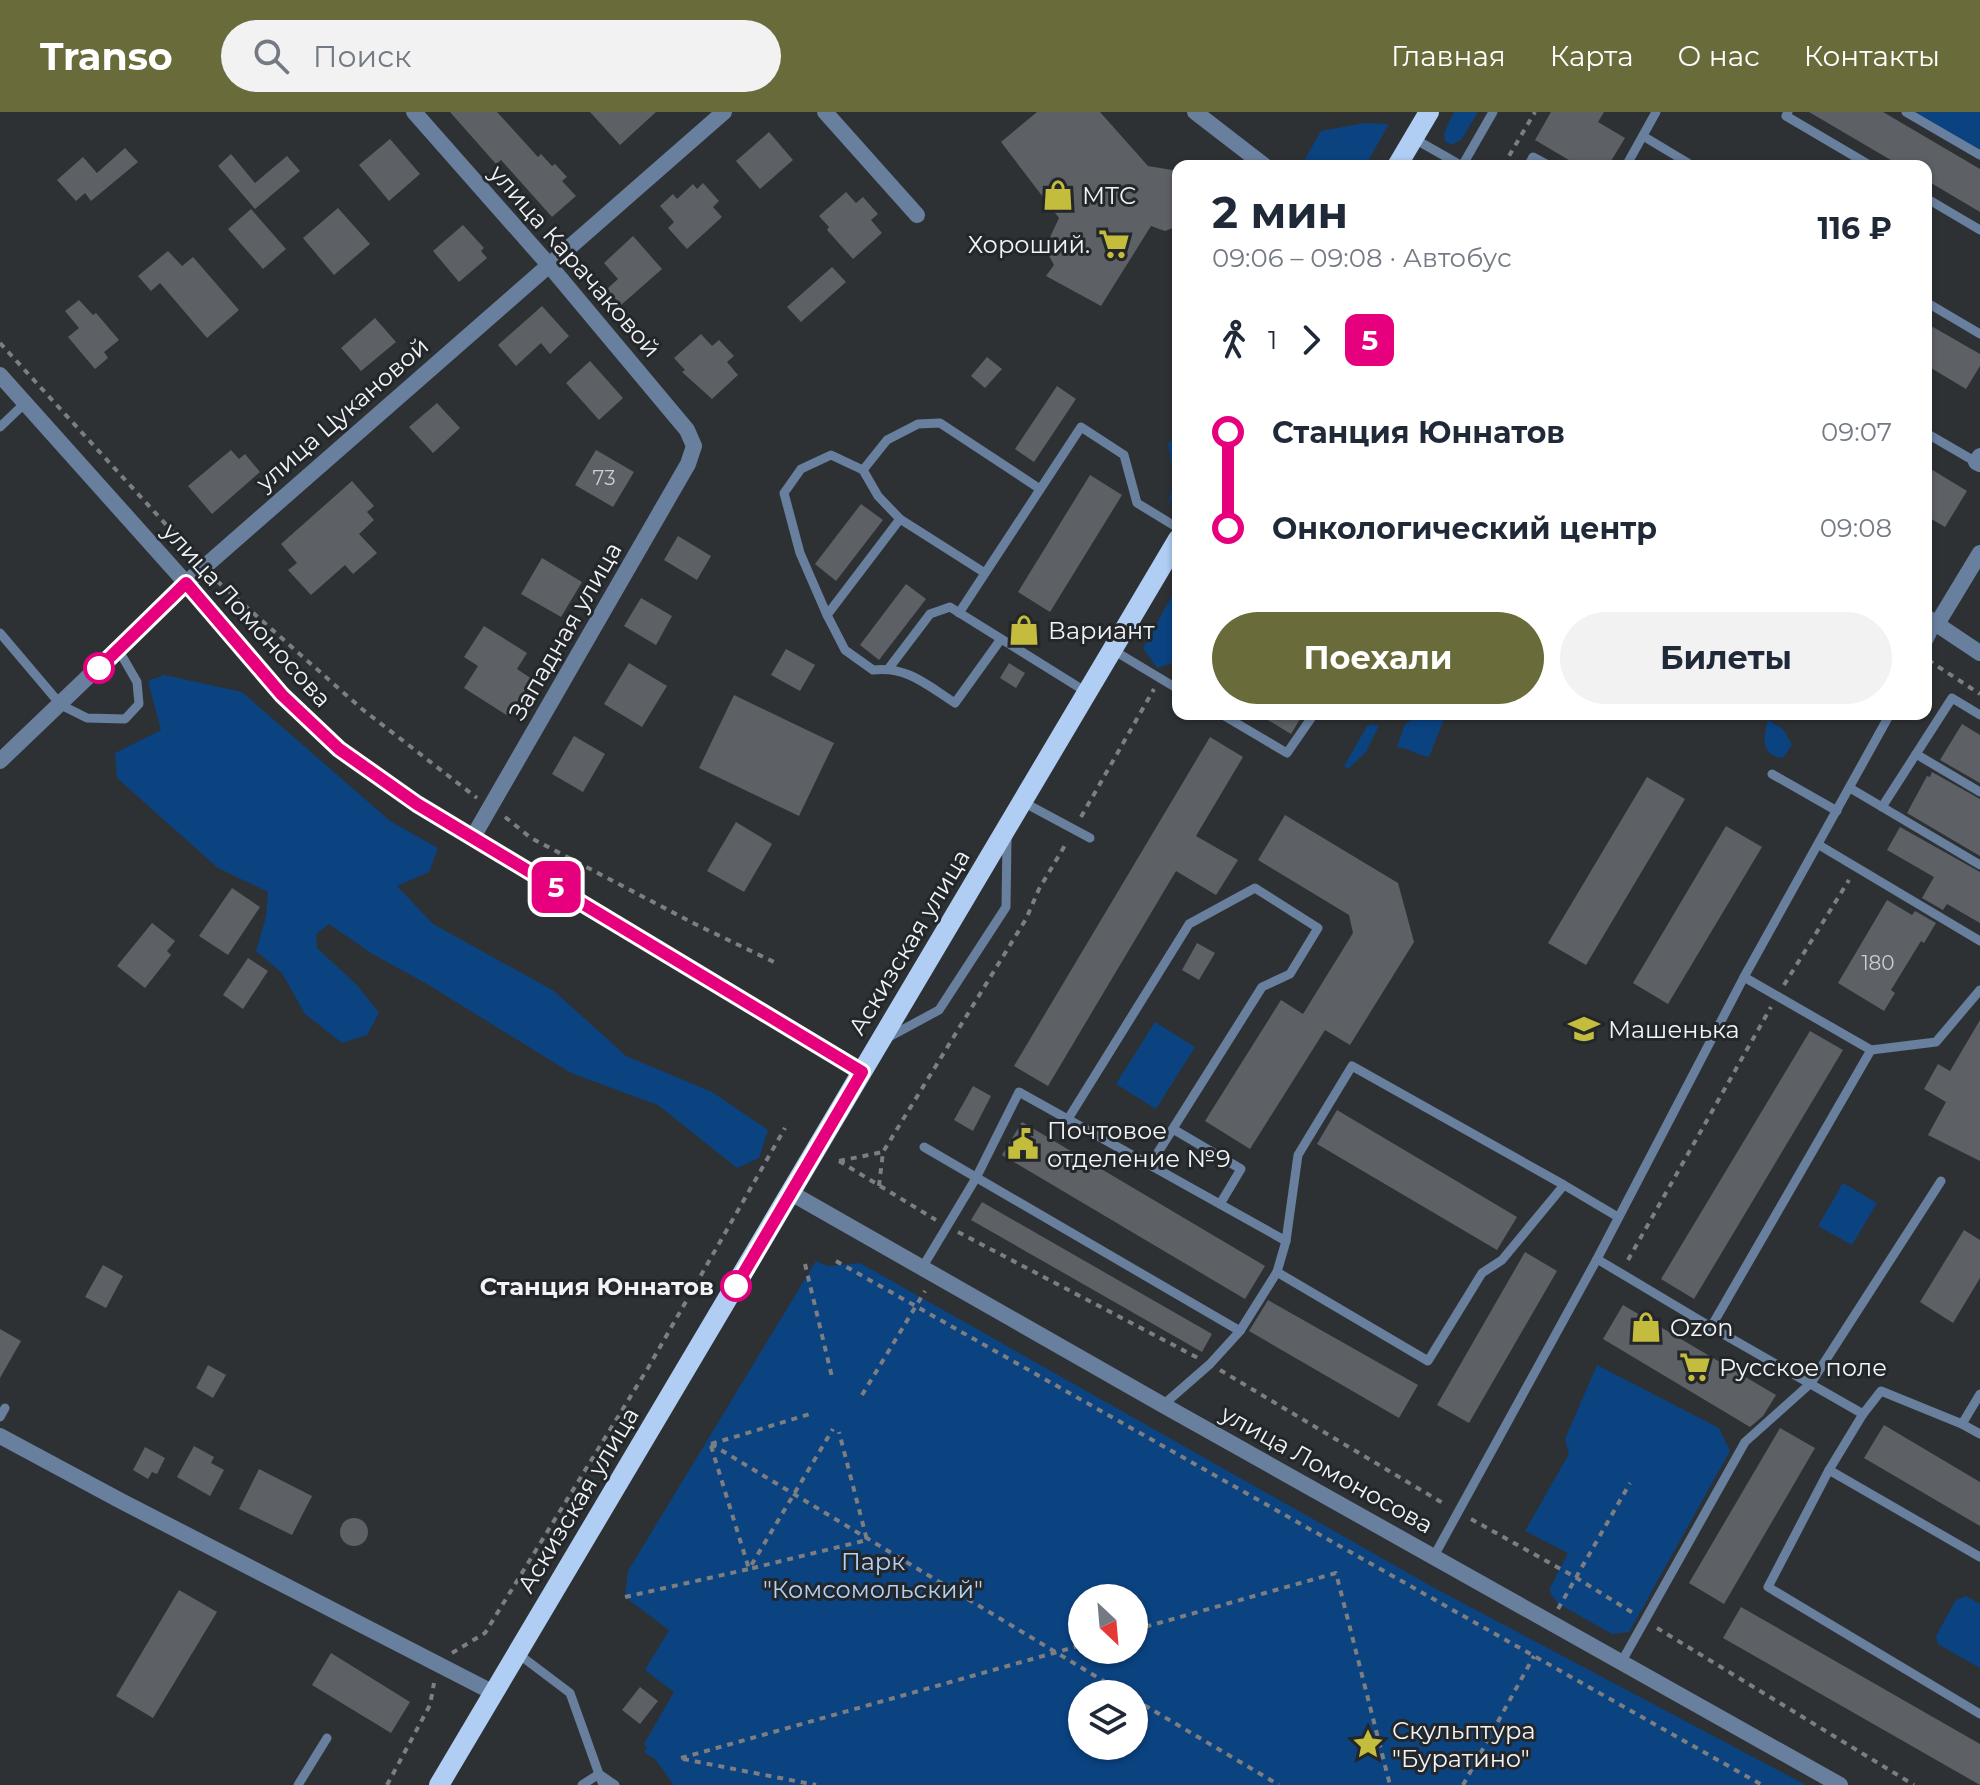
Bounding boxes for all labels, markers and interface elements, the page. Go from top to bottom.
search box [221,20,781,92]
text: Transo [40,33,173,80]
icon: search [249,34,293,78]
text: Поиск [313,38,412,75]
text: Главная [1391,39,1506,73]
text: Карта [1550,39,1634,73]
text: О нас [1678,39,1760,73]
text: Контакты [1804,39,1940,73]
street label: улица Карачаковой [483,158,667,363]
shop icon: МТС [1041,178,1075,212]
place label: МТС [1082,181,1136,210]
text: 2 мин [1212,185,1348,239]
text: 116 ₽ [1818,210,1892,247]
supermarket icon: Хороший. [1097,227,1131,261]
place label: Хороший. [968,230,1090,259]
text: 09:06 – 09:08 · Автобус [1212,242,1512,274]
icon: walk [1212,318,1256,362]
icon: forward [1289,318,1333,362]
text: 5 [1361,323,1378,357]
text: 1 [1268,324,1277,356]
street label: улица Цукановой [249,331,434,497]
text: Станция Юннатов [1272,414,1565,451]
text: 09:07 [1821,416,1892,448]
house number: 73 [593,466,615,490]
text: Онкологический центр [1272,510,1657,547]
text: 09:08 [1820,512,1892,544]
street label: улица Ломоносова [156,516,337,713]
street label: Западная улица [502,537,628,725]
button: Поехали [1212,612,1544,704]
button: Билеты [1560,612,1892,704]
shop icon: Вариант [1007,613,1041,647]
place label: Вариант [1048,616,1155,645]
unlabelled marker [84,653,114,683]
street label: Аскизская улица [842,844,976,1040]
line badge: 5 [530,861,582,913]
text: 5 [548,870,564,904]
house number: 180 [1861,951,1895,975]
school or university icon: Машенька [1567,1012,1601,1046]
place label: Машенька [1608,1015,1740,1044]
place label: Почтовое отделение №9 [1047,1116,1231,1173]
public building icon: Почтовое отделение №9 [1006,1127,1040,1161]
marker: Станция Юннатов [721,1271,751,1301]
place label: Станция Юннатов [480,1272,714,1301]
shop icon: Ozon [1629,1310,1663,1344]
place label: Ozon [1670,1313,1733,1342]
supermarket icon: Русское поле [1678,1350,1712,1384]
place label: Русское поле [1719,1353,1887,1382]
street label: улица Ломоносова [1215,1398,1438,1539]
street label: Аскизская улица [511,1402,645,1598]
park label: Парк "Комсомольский" [763,1547,983,1604]
north arrow [1068,1584,1148,1664]
map controls [1068,1584,1148,1760]
button: layers [1068,1680,1148,1760]
place label: Скульптура "Буратино" [1392,1716,1535,1773]
place icon: Скульптура "Буратино" [1351,1727,1385,1761]

